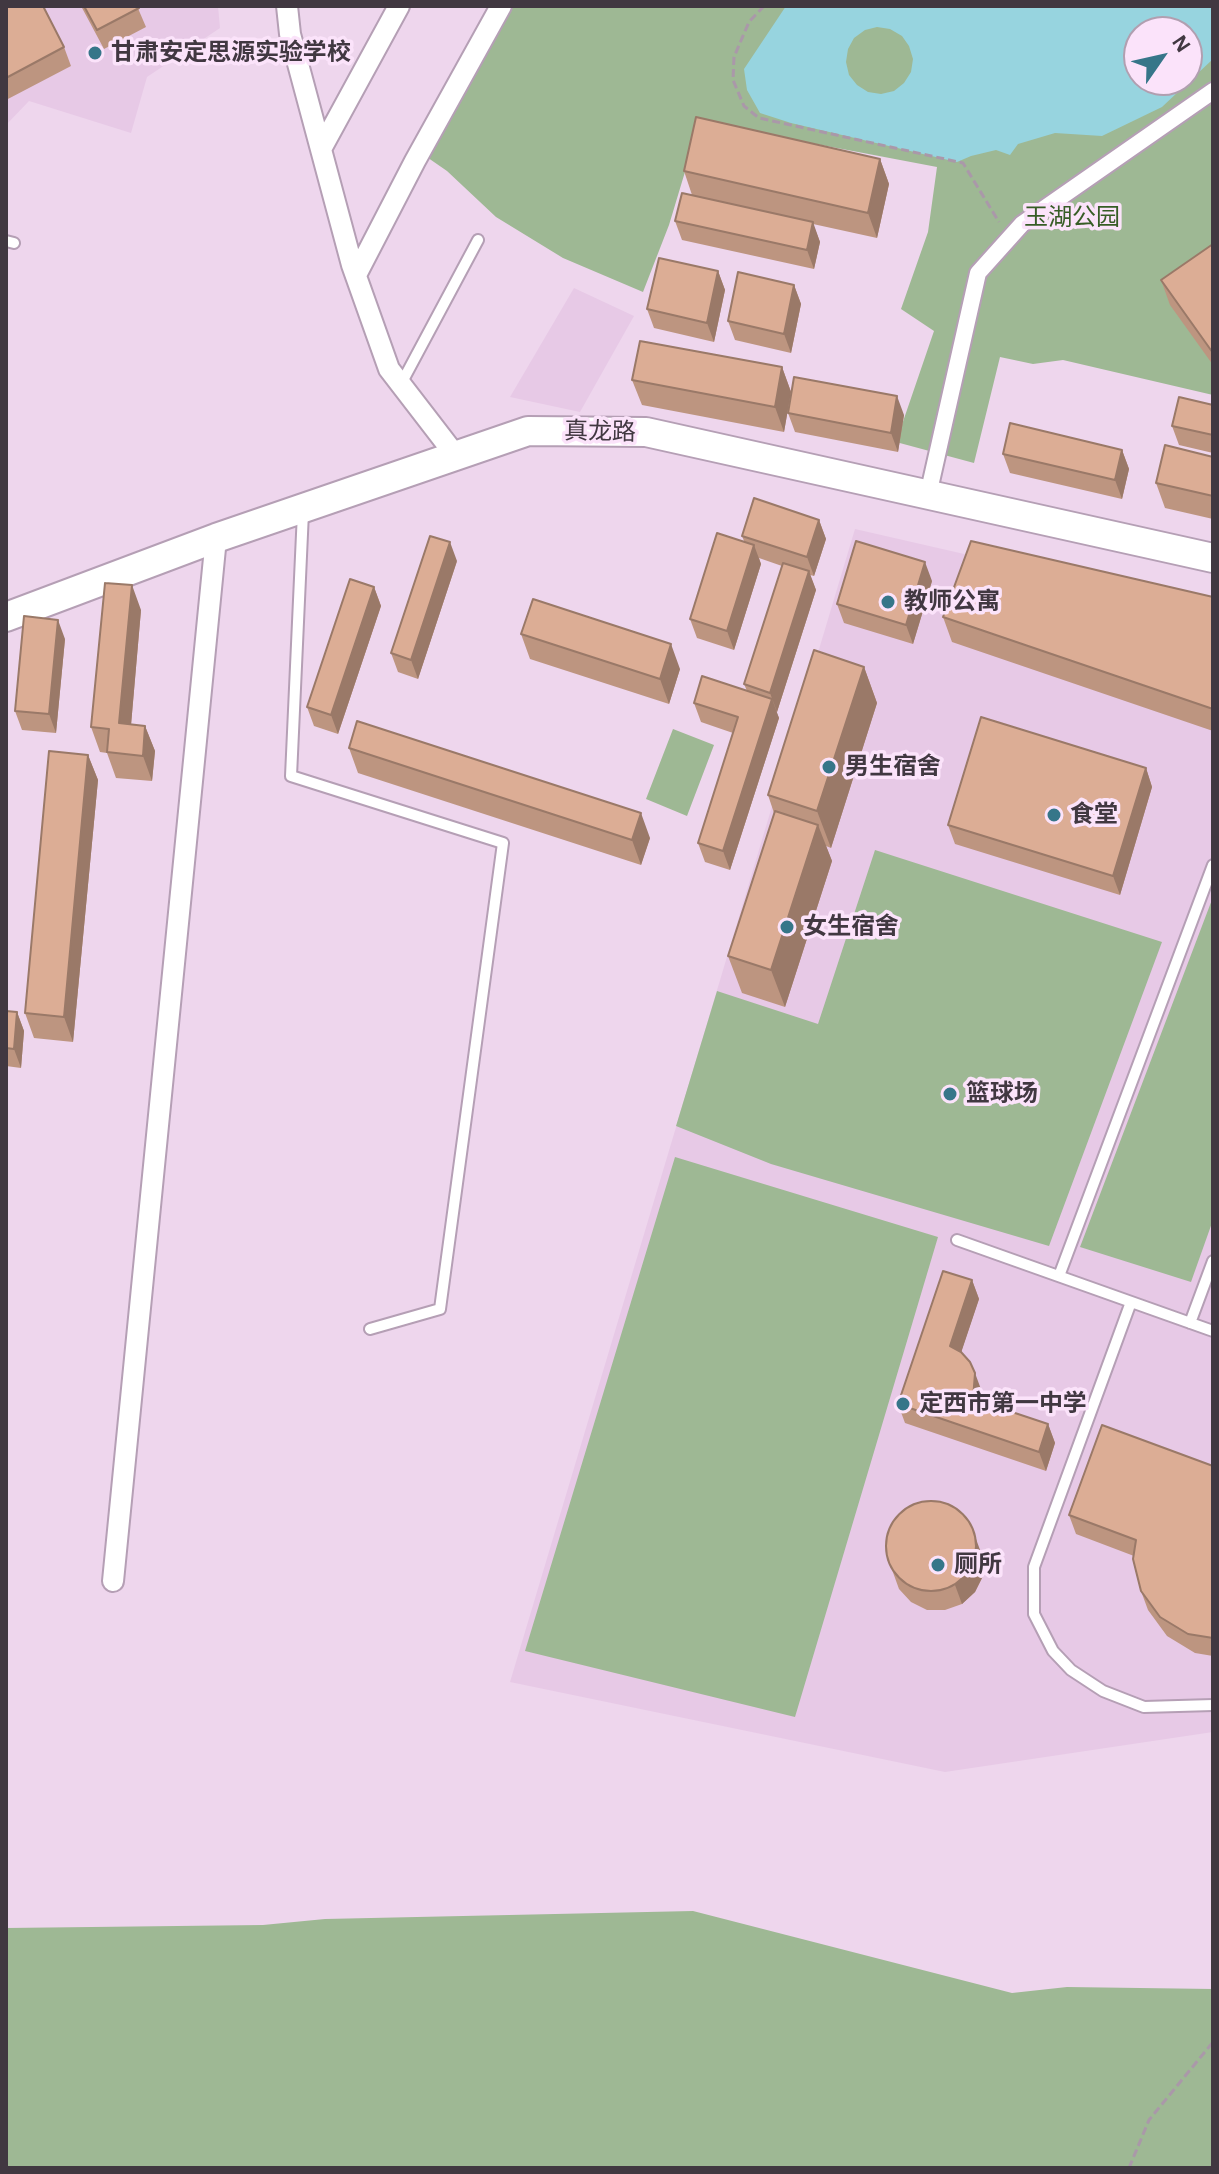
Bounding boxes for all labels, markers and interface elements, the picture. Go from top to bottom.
north arrow [1123,16,1203,96]
text: N [1168,31,1195,56]
place label: 甘肃安定思源实验学校 [111,39,351,67]
marker: 甘肃安定思源实验学校 [86,44,104,62]
park label: 玉湖公园 [1024,204,1120,232]
street label: 真龙路 [564,417,636,447]
place label: 教师公寓 [904,588,1000,616]
marker: 教师公寓 [879,593,897,611]
place label: 男生宿舍 [845,753,941,781]
marker: 男生宿舍 [820,758,838,776]
place label: 食堂 [1070,801,1118,829]
marker: 食堂 [1045,806,1063,824]
place label: 女生宿舍 [803,913,899,941]
marker: 女生宿舍 [778,918,796,936]
place label: 篮球场 [966,1080,1038,1108]
marker: 篮球场 [941,1085,959,1103]
place label: 定西市第一中学 [919,1390,1087,1418]
marker: 定西市第一中学 [894,1395,912,1413]
place label: 厕所 [954,1551,1002,1579]
marker: 厕所 [929,1556,947,1574]

